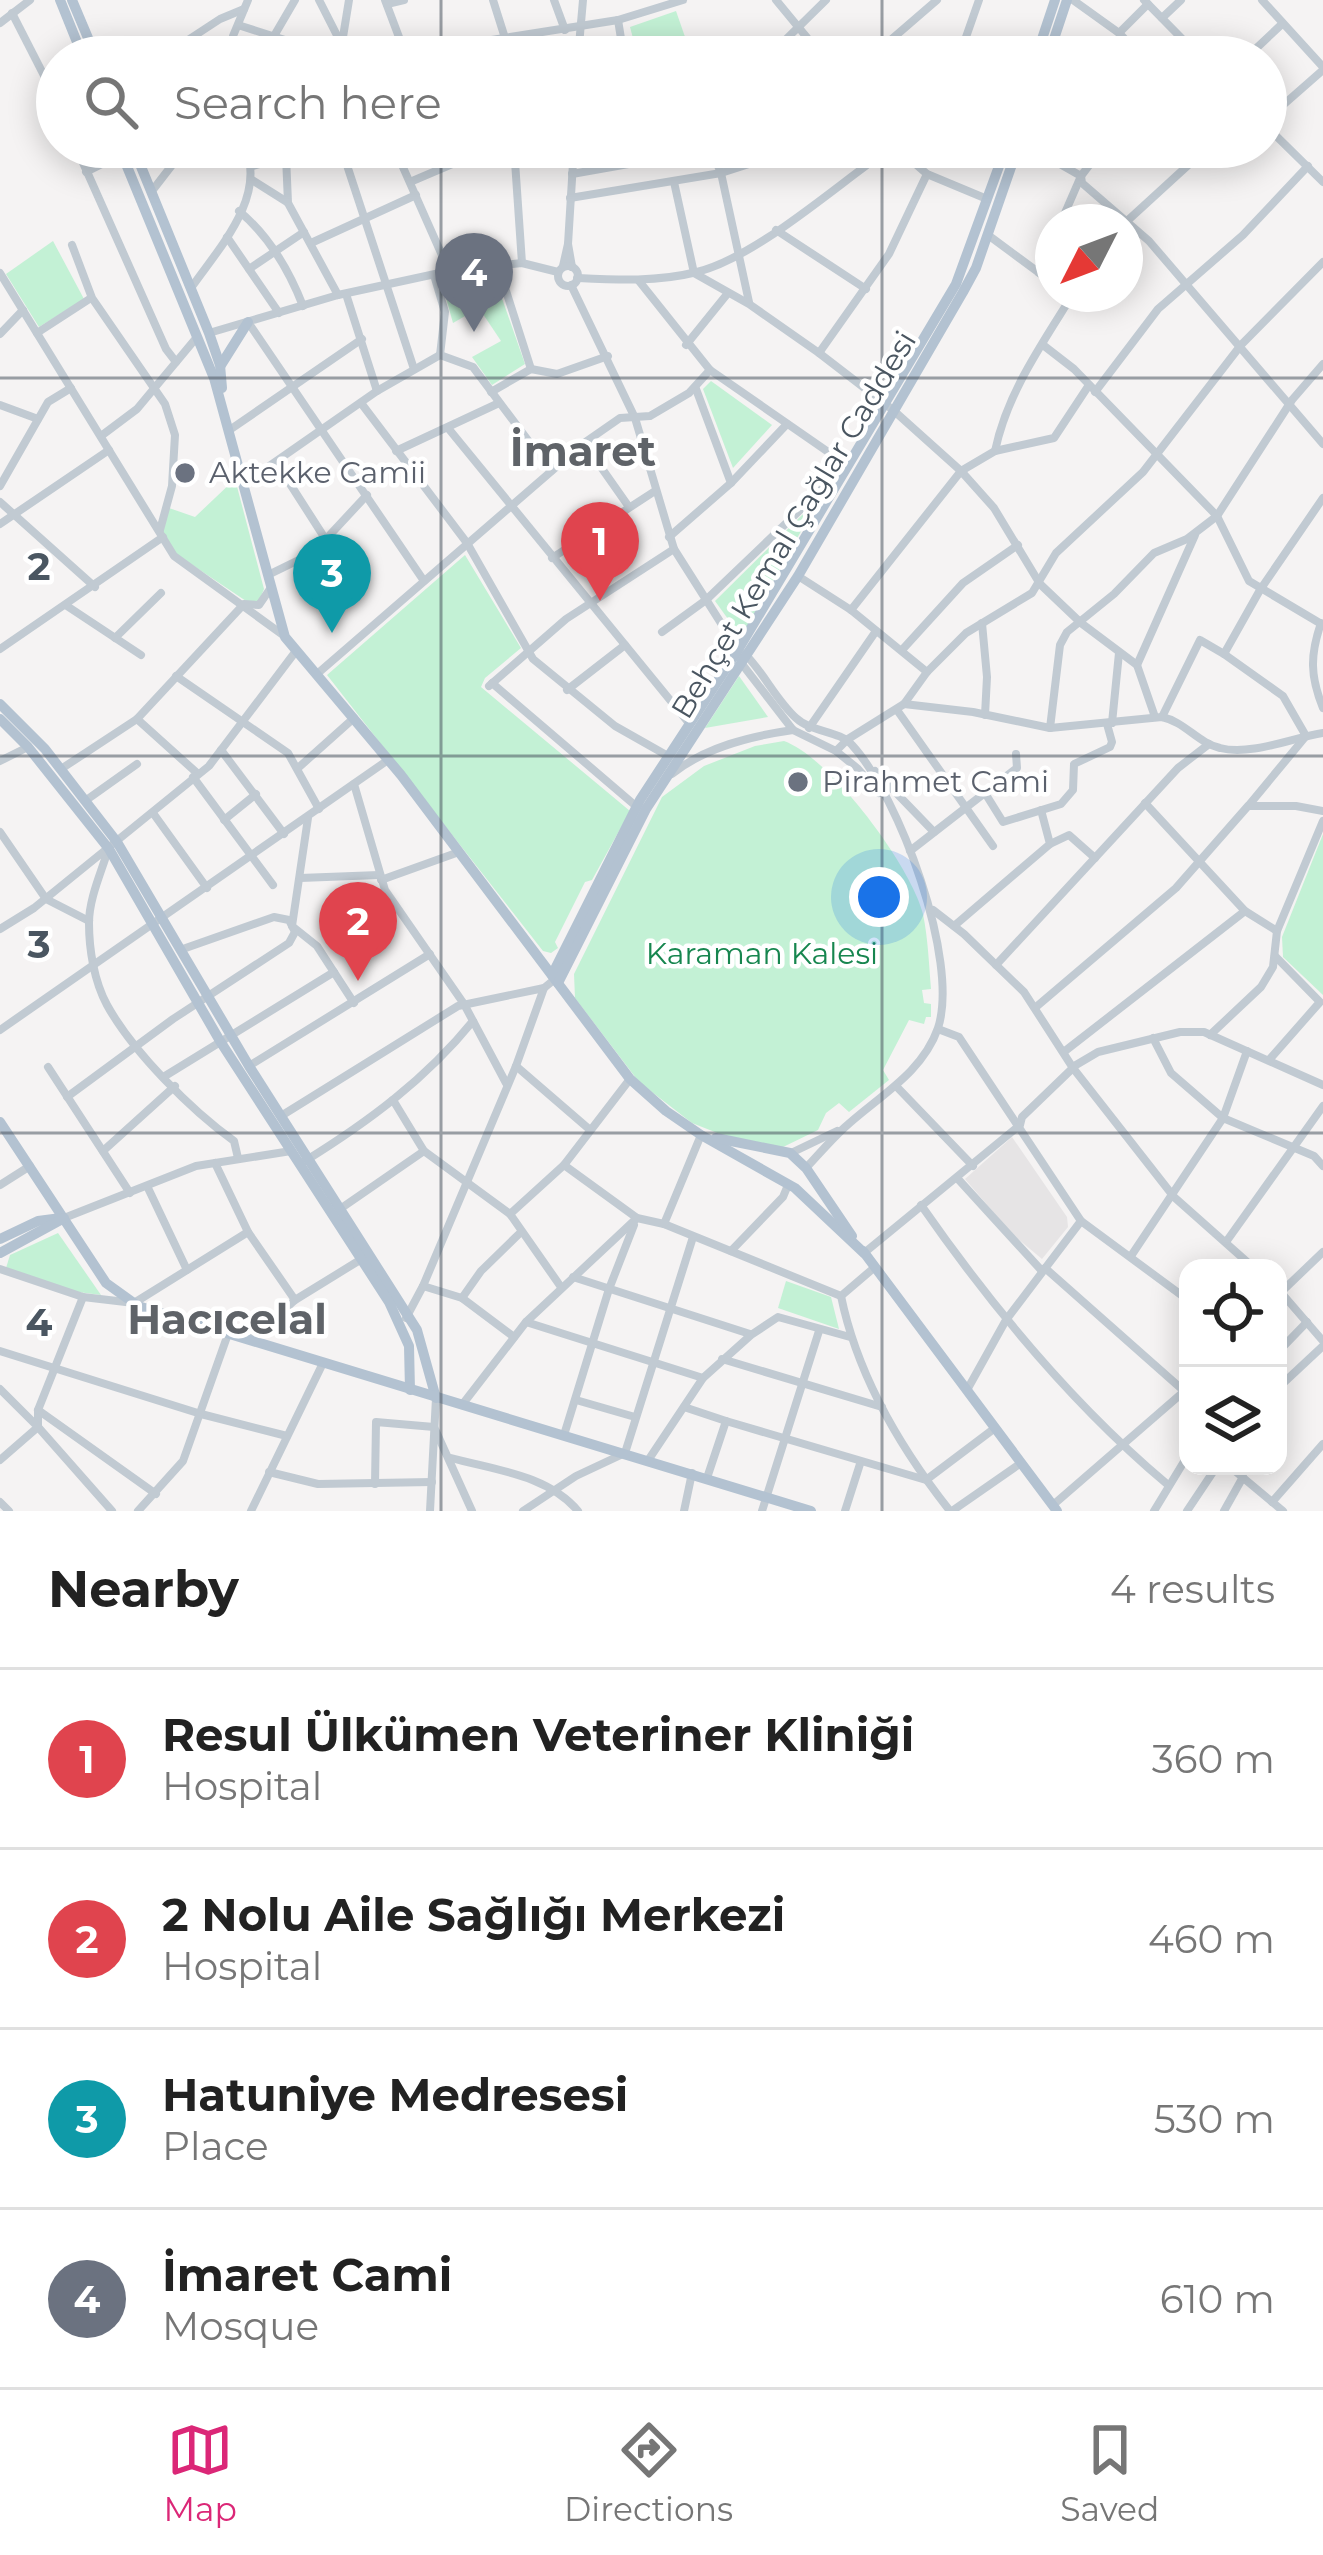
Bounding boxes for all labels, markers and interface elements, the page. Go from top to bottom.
search box [36,36,1287,168]
icon: search [78,69,144,135]
text: Search here [174,75,442,130]
north arrow [1035,204,1143,312]
pin: 4 [435,233,513,332]
street label: Behçet Kemal Çağlar Caddesi [663,324,924,725]
district label: İmaret [510,425,656,477]
place label: Aktekke Camii [209,454,426,491]
marker: Aktekke Camii [172,460,198,486]
pin: 1 [561,502,639,601]
pin: 3 [293,534,371,633]
text: 2 [27,542,51,590]
place label: Pirahmet Cami [822,763,1049,800]
marker: Pirahmet Cami [785,769,811,795]
your location [849,867,909,927]
pin: 2 [319,882,397,981]
text: 3 [26,920,51,968]
park label: Karaman Kalesi [646,935,878,972]
map controls [1179,1259,1287,1475]
button: locate [1179,1259,1287,1367]
district label: Hacıcelal [127,1293,327,1345]
text: 4 [26,1298,53,1346]
button: layers [1179,1367,1287,1475]
text: Nearby [48,1558,239,1620]
text: 4 results [1110,1565,1275,1613]
text: Resul Ülkümen Veteriner Kliniği [162,1707,914,1762]
text: 1 [79,1735,95,1783]
text: 360 m [1152,1735,1275,1783]
text: Hospital [162,1762,322,1810]
text: 2 Nolu Aile Sağlığı Merkezi [162,1887,785,1942]
text: 2 [75,1915,99,1963]
text: 460 m [1148,1915,1275,1963]
text: Hospital [162,1942,322,1990]
text: Hatuniye Medresesi [162,2067,628,2122]
text: 3 [75,2095,99,2143]
text: 530 m [1154,2095,1275,2143]
text: Place [162,2122,269,2170]
text: İmaret Cami [162,2247,452,2302]
text: 4 [74,2275,100,2323]
text: 610 m [1160,2275,1275,2323]
text: Mosque [162,2302,319,2350]
tab: Map [164,2417,237,2529]
tab: Directions [564,2417,733,2529]
tab: Saved [1060,2417,1159,2529]

